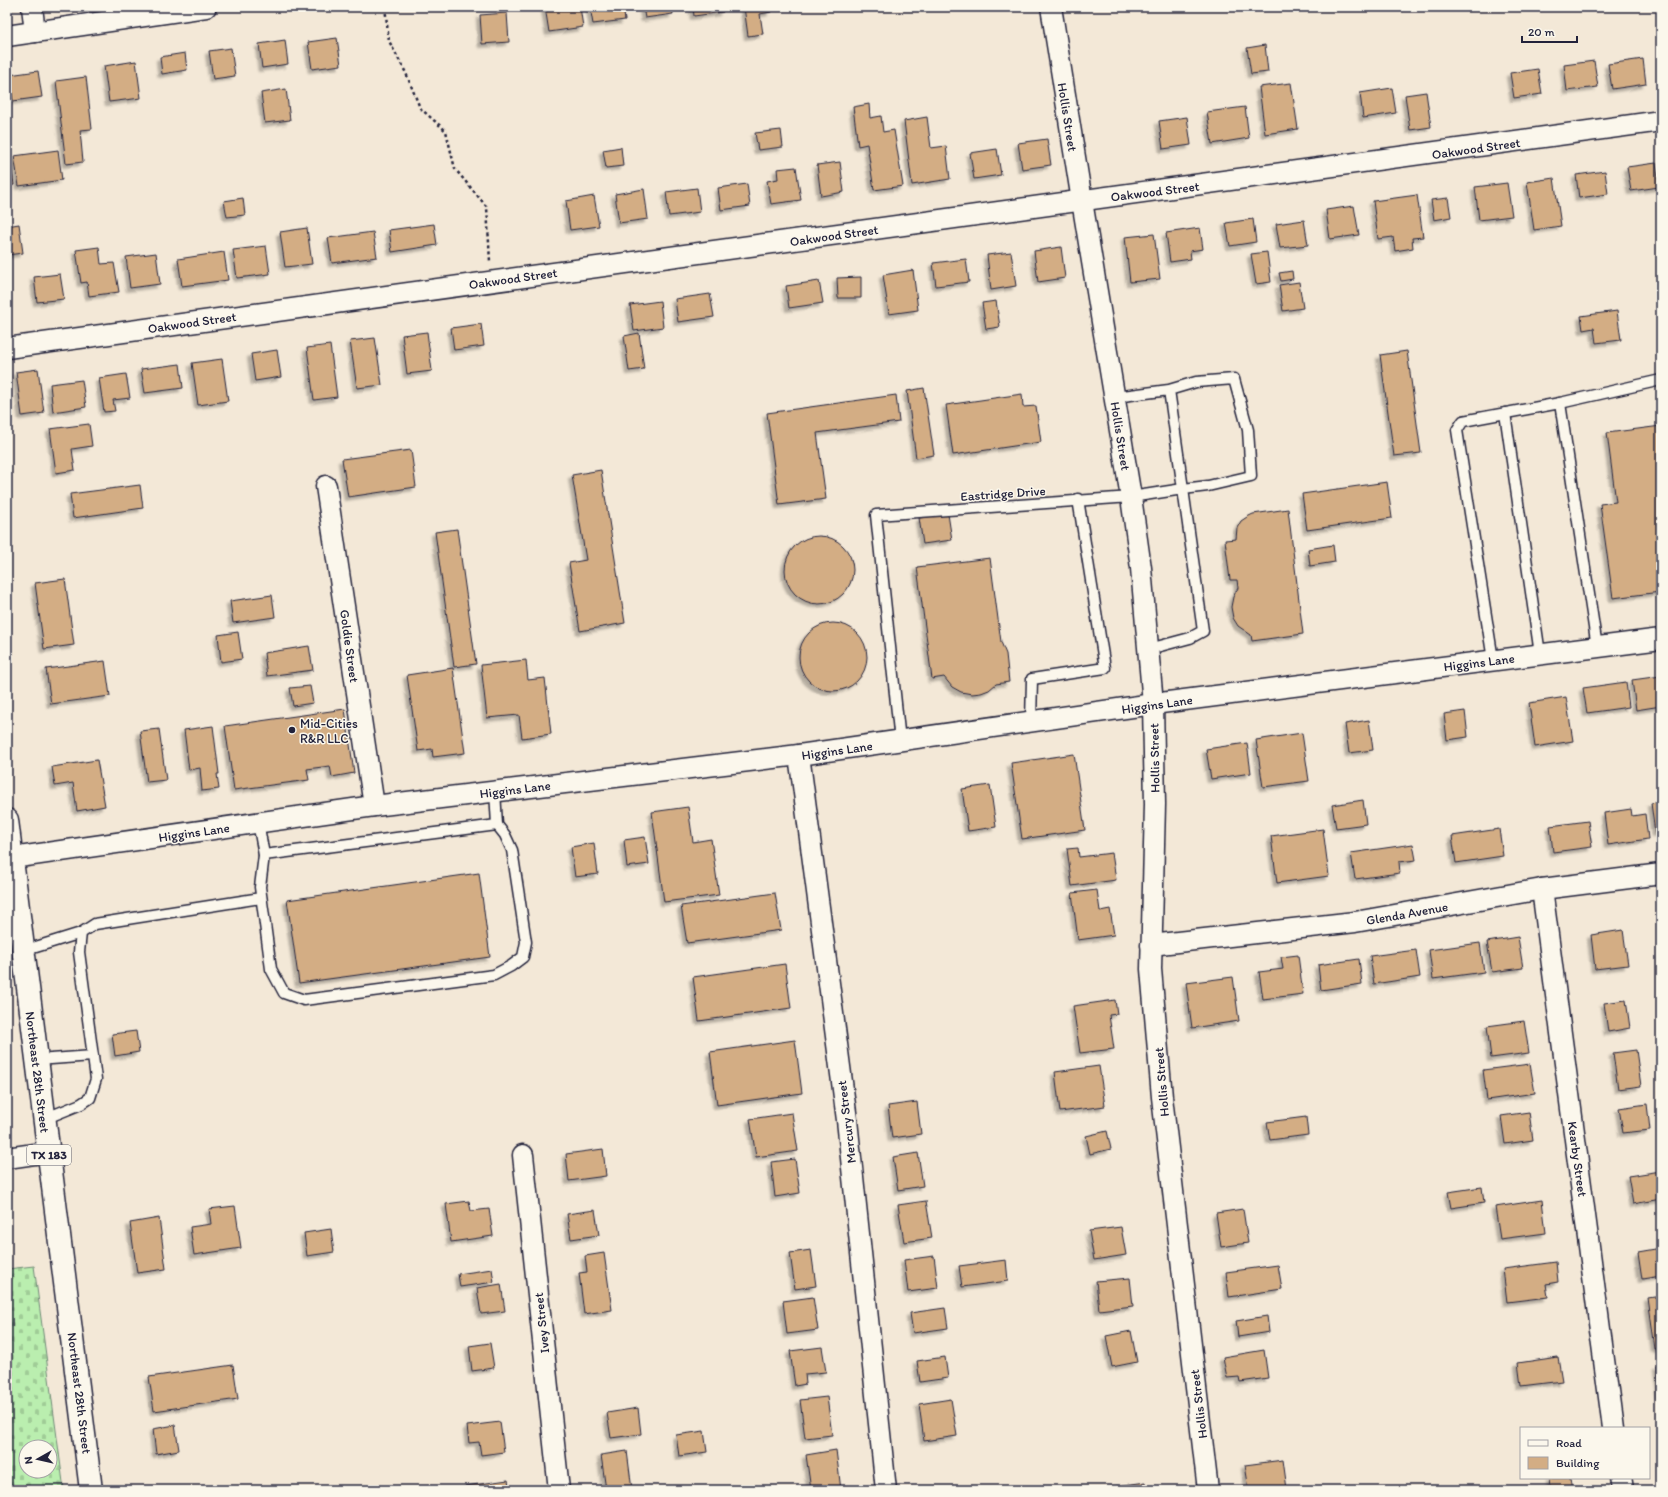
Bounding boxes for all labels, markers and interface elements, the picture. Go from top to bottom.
scale bar [1522,18,1577,44]
text: 20 m [1528,25,1555,39]
street label: Hollis Street [1055,82,1080,153]
street label: Oakwood Street [1431,135,1521,162]
street label: Oakwood Street [1110,179,1200,204]
street label: Oakwood Street [789,222,879,249]
street label: Oakwood Street [468,265,558,292]
street label: Oakwood Street [147,309,237,336]
street label: Hollis Street [1108,401,1133,472]
street label: Eastridge Drive [960,483,1046,504]
street label: Goldie Street [337,609,362,684]
street label: Higgins Lane [1443,651,1515,674]
street label: Higgins Lane [1121,692,1193,717]
place label: Mid-Cities R&R LLC [300,716,358,746]
street label: Hollis Street [1146,723,1163,793]
marker: Mid-Cities R&R LLC [287,725,297,735]
street label: Higgins Lane [801,738,873,763]
street label: Higgins Lane [479,778,551,801]
street label: Higgins Lane [158,820,230,845]
street label: Glenda Avenue [1365,899,1449,928]
street label: Northeast 28th Street [23,1010,52,1134]
street label: Hollis Street [1151,1047,1172,1117]
street label: Mercury Street [834,1080,859,1164]
street label: Kearby Street [1565,1120,1590,1198]
road number: TX 183 [27,1145,71,1165]
street label: Ivey Street [531,1292,552,1354]
street label: Northeast 28th Street [65,1331,94,1455]
street label: Hollis Street [1187,1368,1210,1439]
legend [1520,1427,1650,1479]
text: Road [1556,1436,1582,1450]
north arrow [18,1439,58,1479]
text: N [22,1456,36,1465]
text: Building [1556,1456,1600,1470]

